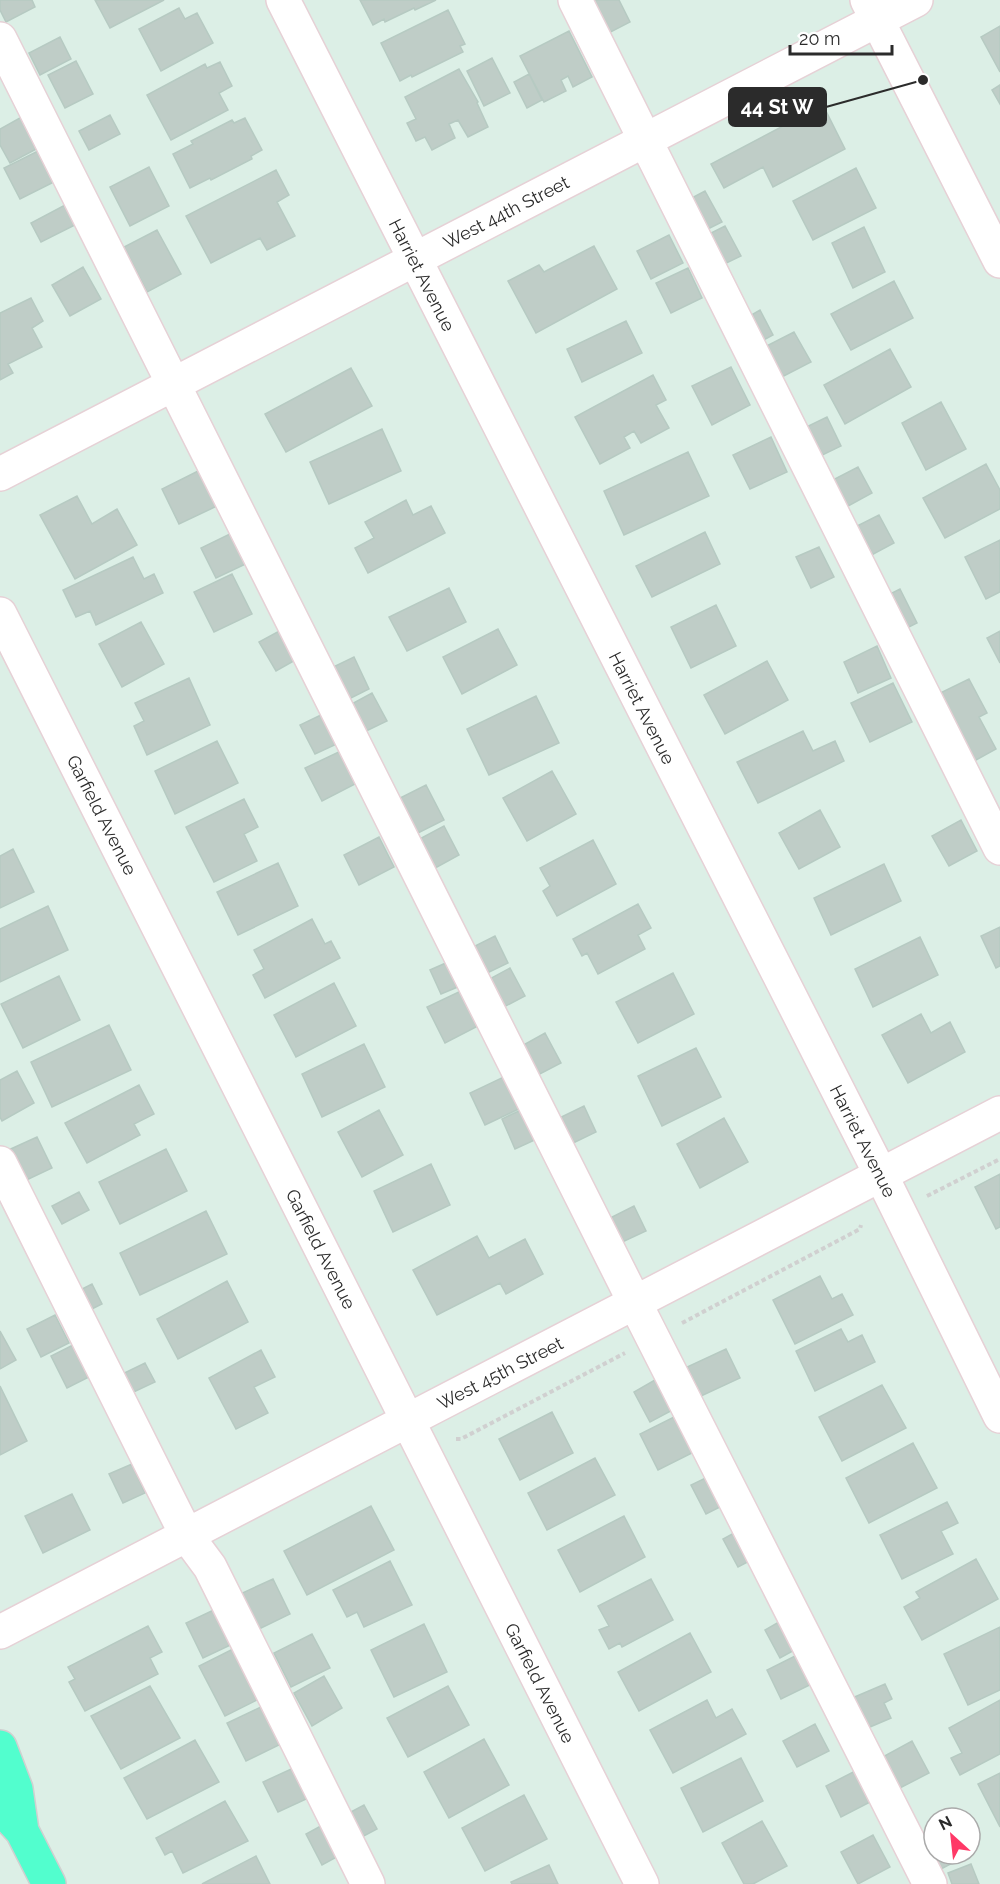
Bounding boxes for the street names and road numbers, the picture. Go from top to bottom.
street label: West 44th Street [440,171,572,253]
street label: Harriet Avenue [385,215,460,335]
street label: Harriet Avenue [605,648,680,768]
street label: Garfield Avenue [63,751,141,879]
street label: Harriet Avenue [826,1081,901,1201]
street label: Garfield Avenue [282,1185,360,1313]
street label: West 45th Street [434,1332,566,1414]
street label: Garfield Avenue [501,1619,579,1747]

